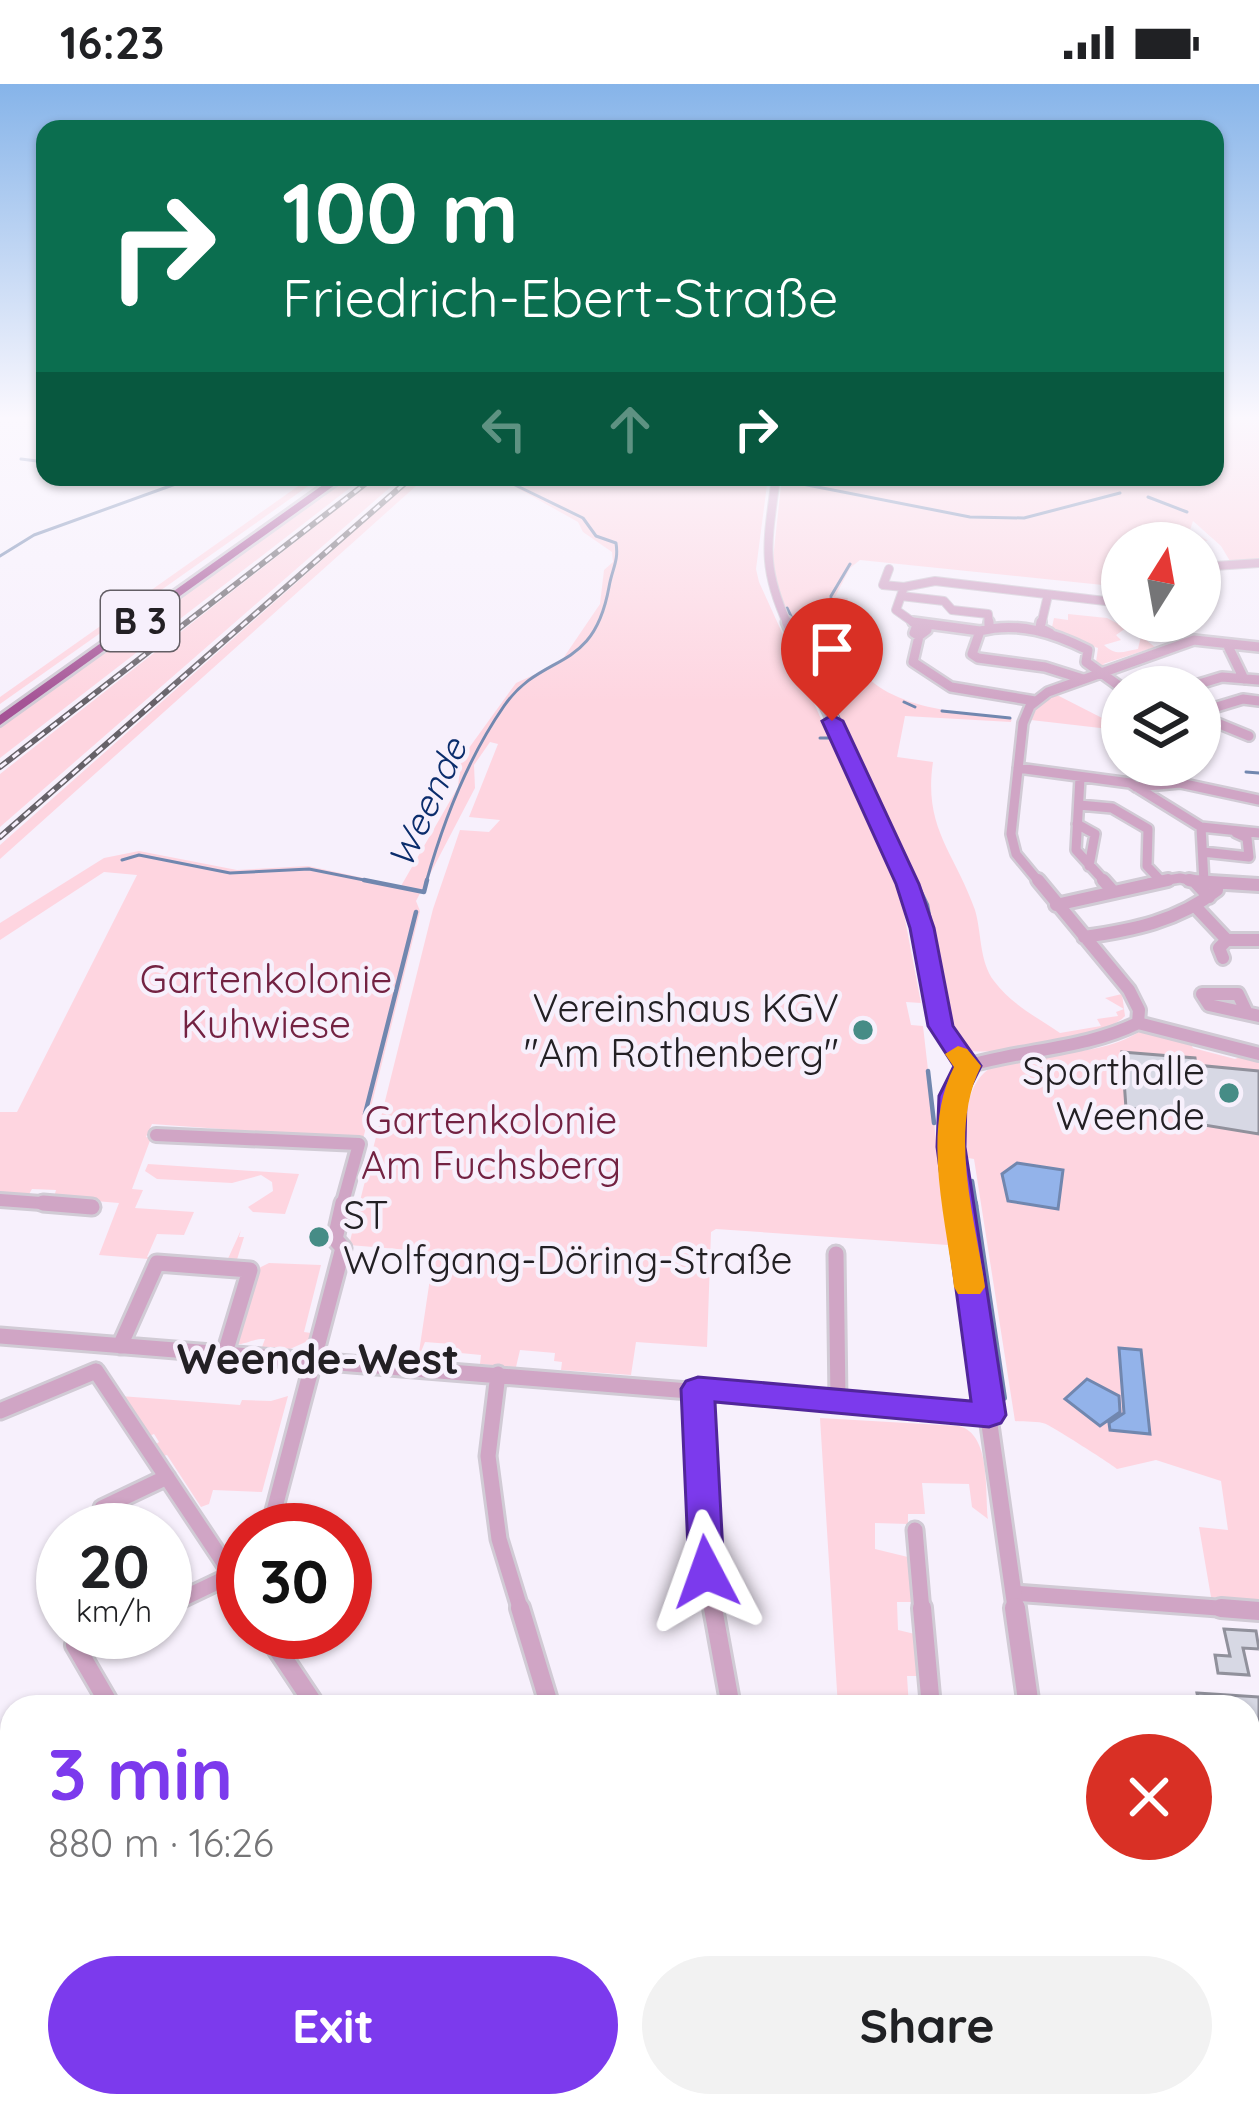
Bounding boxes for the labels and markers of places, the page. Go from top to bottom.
pin [781,598,883,721]
place label: Vereinshaus KGV "Am Rothenberg" [524,983,839,1077]
marker: Vereinshaus KGV "Am Rothenberg" [850,1017,876,1043]
place label: Sporthalle Weende [1022,1046,1205,1140]
marker: Sporthalle Weende [1216,1080,1242,1106]
place label: ST Wolfgang-Döring-Straße [343,1190,793,1284]
marker: ST Wolfgang-Döring-Straße [306,1224,332,1250]

